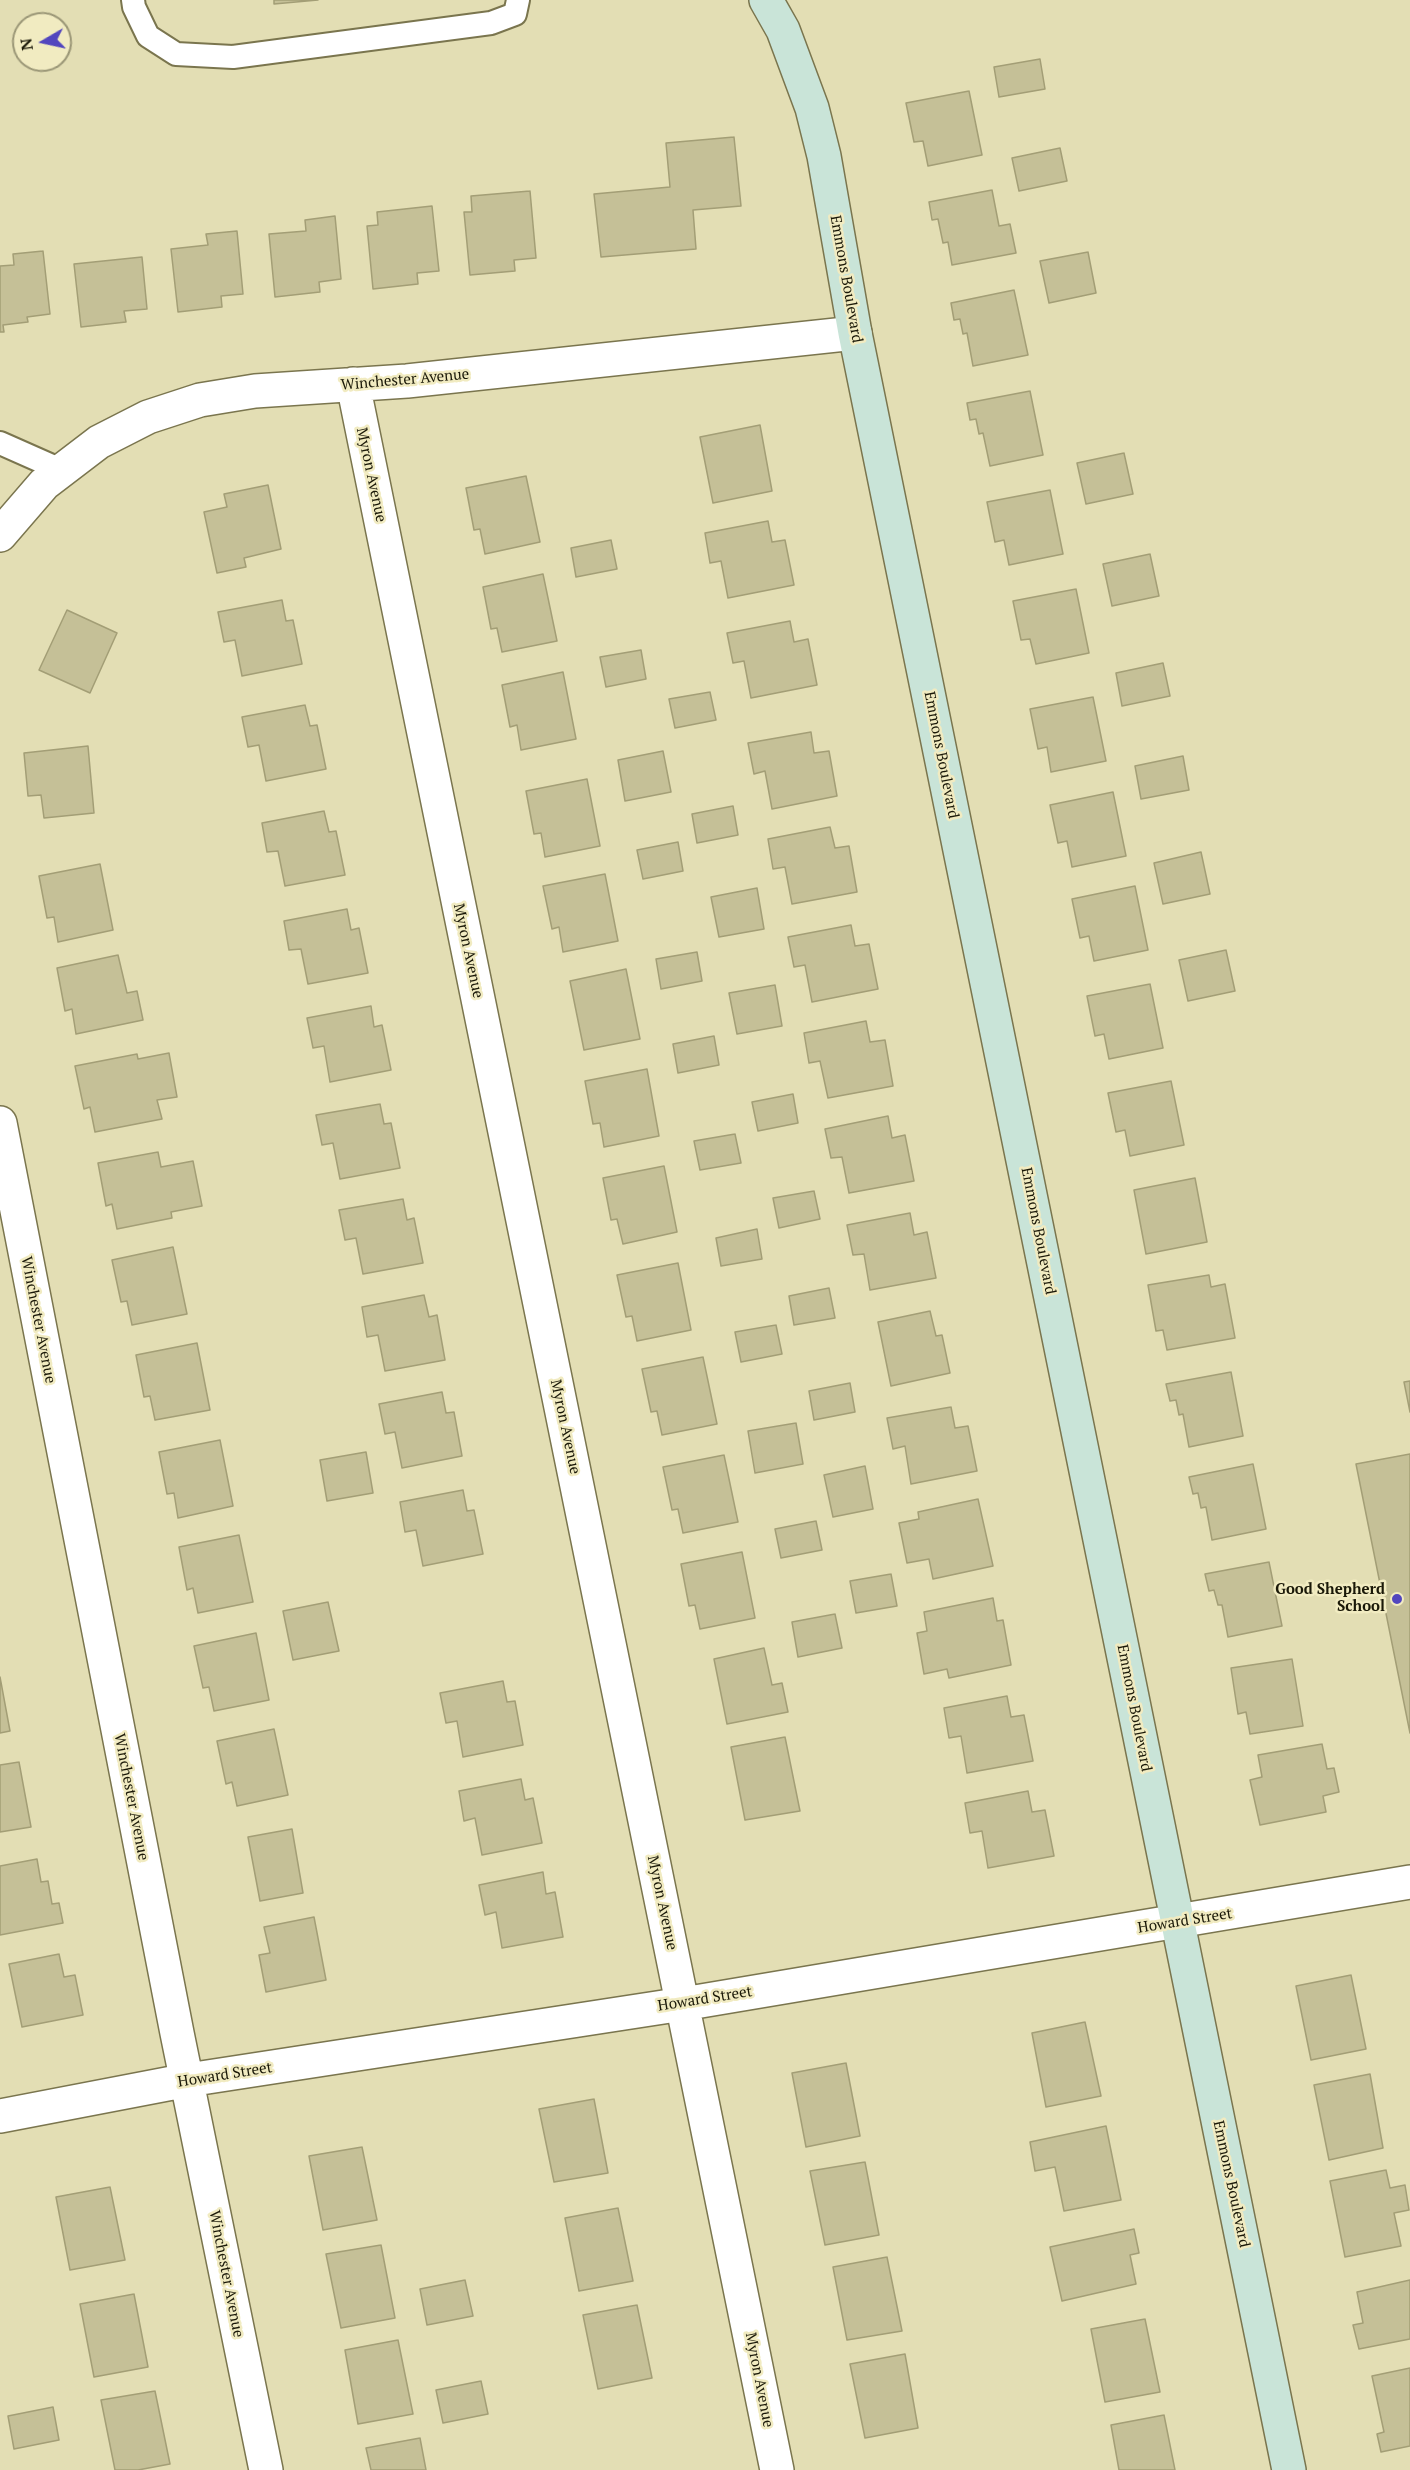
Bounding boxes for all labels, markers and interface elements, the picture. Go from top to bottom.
north arrow [12,12,72,72]
text: N [14,37,38,52]
street label: Emmons Boulevard [826,214,866,344]
street label: Winchester Avenue [340,365,470,395]
street label: Myron Avenue [352,426,390,524]
street label: Emmons Boulevard [920,690,962,820]
street label: Myron Avenue [449,902,487,1000]
street label: Emmons Boulevard [1017,1166,1059,1296]
street label: Winchester Avenue [17,1255,59,1385]
street label: Myron Avenue [546,1378,584,1476]
place label: Good Shepherd School [1275,1581,1385,1616]
marker: Good Shepherd School [1390,1592,1404,1606]
street label: Emmons Boulevard [1113,1643,1155,1773]
street label: Winchester Avenue [110,1732,152,1862]
street label: Myron Avenue [643,1854,681,1952]
street label: Howard Street [1137,1905,1233,1937]
street label: Howard Street [657,1983,753,2015]
street label: Howard Street [177,2059,273,2091]
street label: Emmons Boulevard [1209,2119,1253,2249]
street label: Winchester Avenue [205,2209,247,2339]
street label: Myron Avenue [741,2331,777,2429]

